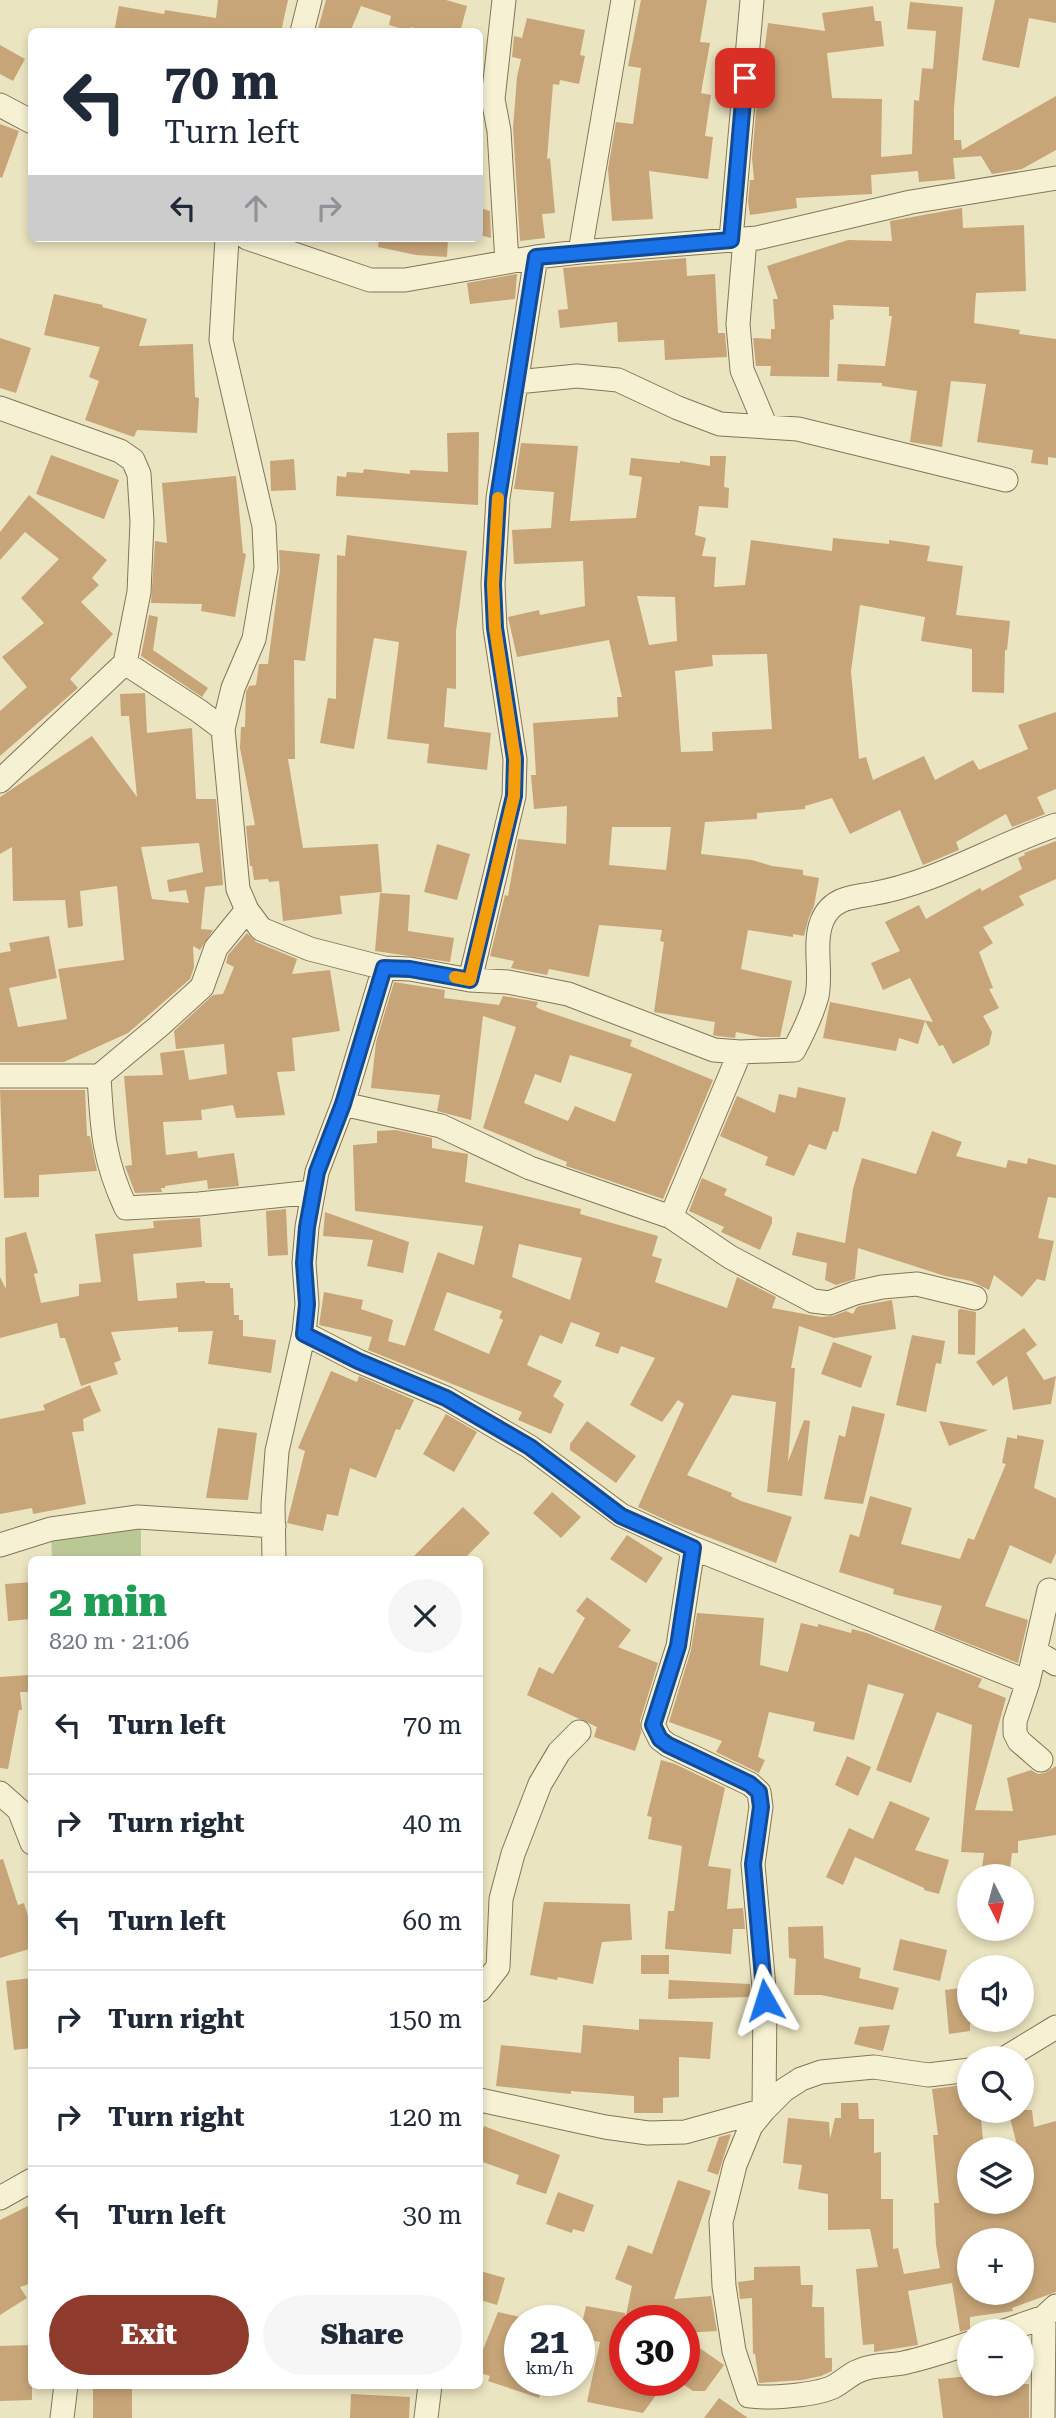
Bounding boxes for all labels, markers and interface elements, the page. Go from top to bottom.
pin [715,48,775,108]
text: 70 m [164,54,279,111]
icon: left [49,56,140,147]
icon: arrive [726,59,764,97]
text: Turn left [164,113,299,151]
icon: left [164,189,202,227]
icon: ahead [237,189,275,227]
icon: right [310,189,348,227]
text: 2 min [49,1577,167,1626]
button: close [388,1579,462,1653]
text: 820 m · 21:06 [49,1628,189,1655]
icon: left [49,1706,87,1744]
text: Turn left [108,1710,226,1740]
text: 70 m [403,1710,462,1740]
icon: right [49,1804,87,1842]
text: Turn right [108,1808,244,1838]
text: 40 m [403,1808,462,1838]
north arrow [957,1864,1034,1941]
map controls [957,1864,1034,2396]
icon: left [49,1902,87,1940]
text: Turn left [108,1906,226,1936]
text: 60 m [403,1906,462,1936]
button: sound [957,1955,1034,2032]
position arrow [728,1963,802,2037]
icon: right [49,2000,87,2038]
text: Turn right [108,2004,244,2034]
text: 150 m [388,2004,462,2034]
button: search [957,2046,1034,2123]
icon: right [49,2098,87,2136]
text: Turn right [108,2102,244,2132]
text: 120 m [388,2102,462,2132]
button: layers [957,2137,1034,2214]
icon: left [49,2196,87,2234]
text: Turn left [108,2200,226,2230]
text: 30 m [403,2200,462,2230]
button: + [957,2228,1034,2305]
button: Exit [49,2295,249,2375]
button: Share [263,2295,462,2375]
speed limit sign: 30 [609,2305,700,2396]
button: − [957,2319,1034,2396]
text: 21 [530,2321,569,2362]
text: km/h [525,2357,574,2378]

